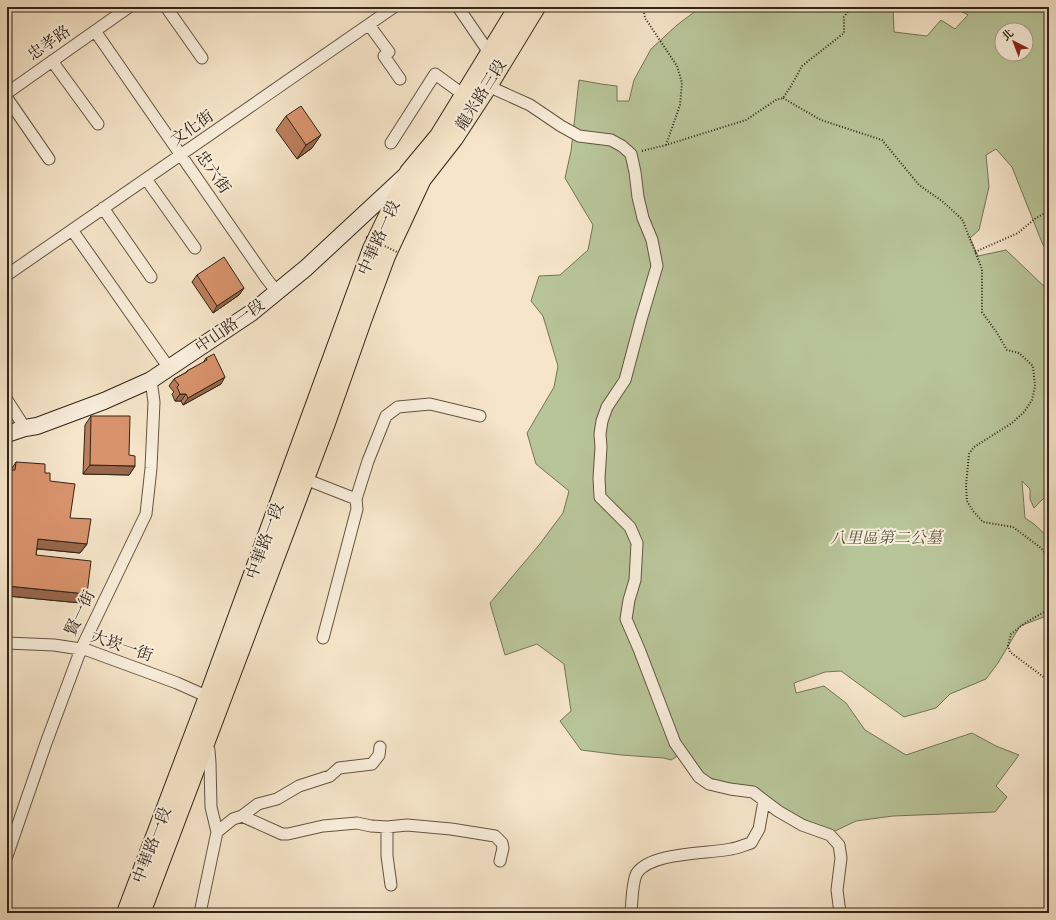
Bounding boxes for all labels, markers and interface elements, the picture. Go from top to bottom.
street label: 忠孝路 [24,21,74,65]
north arrow [994,22,1034,62]
text: 北 [999,26,1017,44]
street label: 龍米路三段 [451,56,511,134]
street label: 文化街 [167,106,217,150]
street label: 忠六街 [191,147,235,197]
street label: 中華路一段 [354,197,404,279]
street label: 中山路一段 [191,295,269,357]
street label: 中華路一段 [242,500,288,582]
park label: 八里區第二公墓 [830,528,945,548]
street label: 賢一街 [60,587,100,639]
street label: 大崁一街 [88,626,156,666]
street label: 中華路一段 [128,804,176,886]

